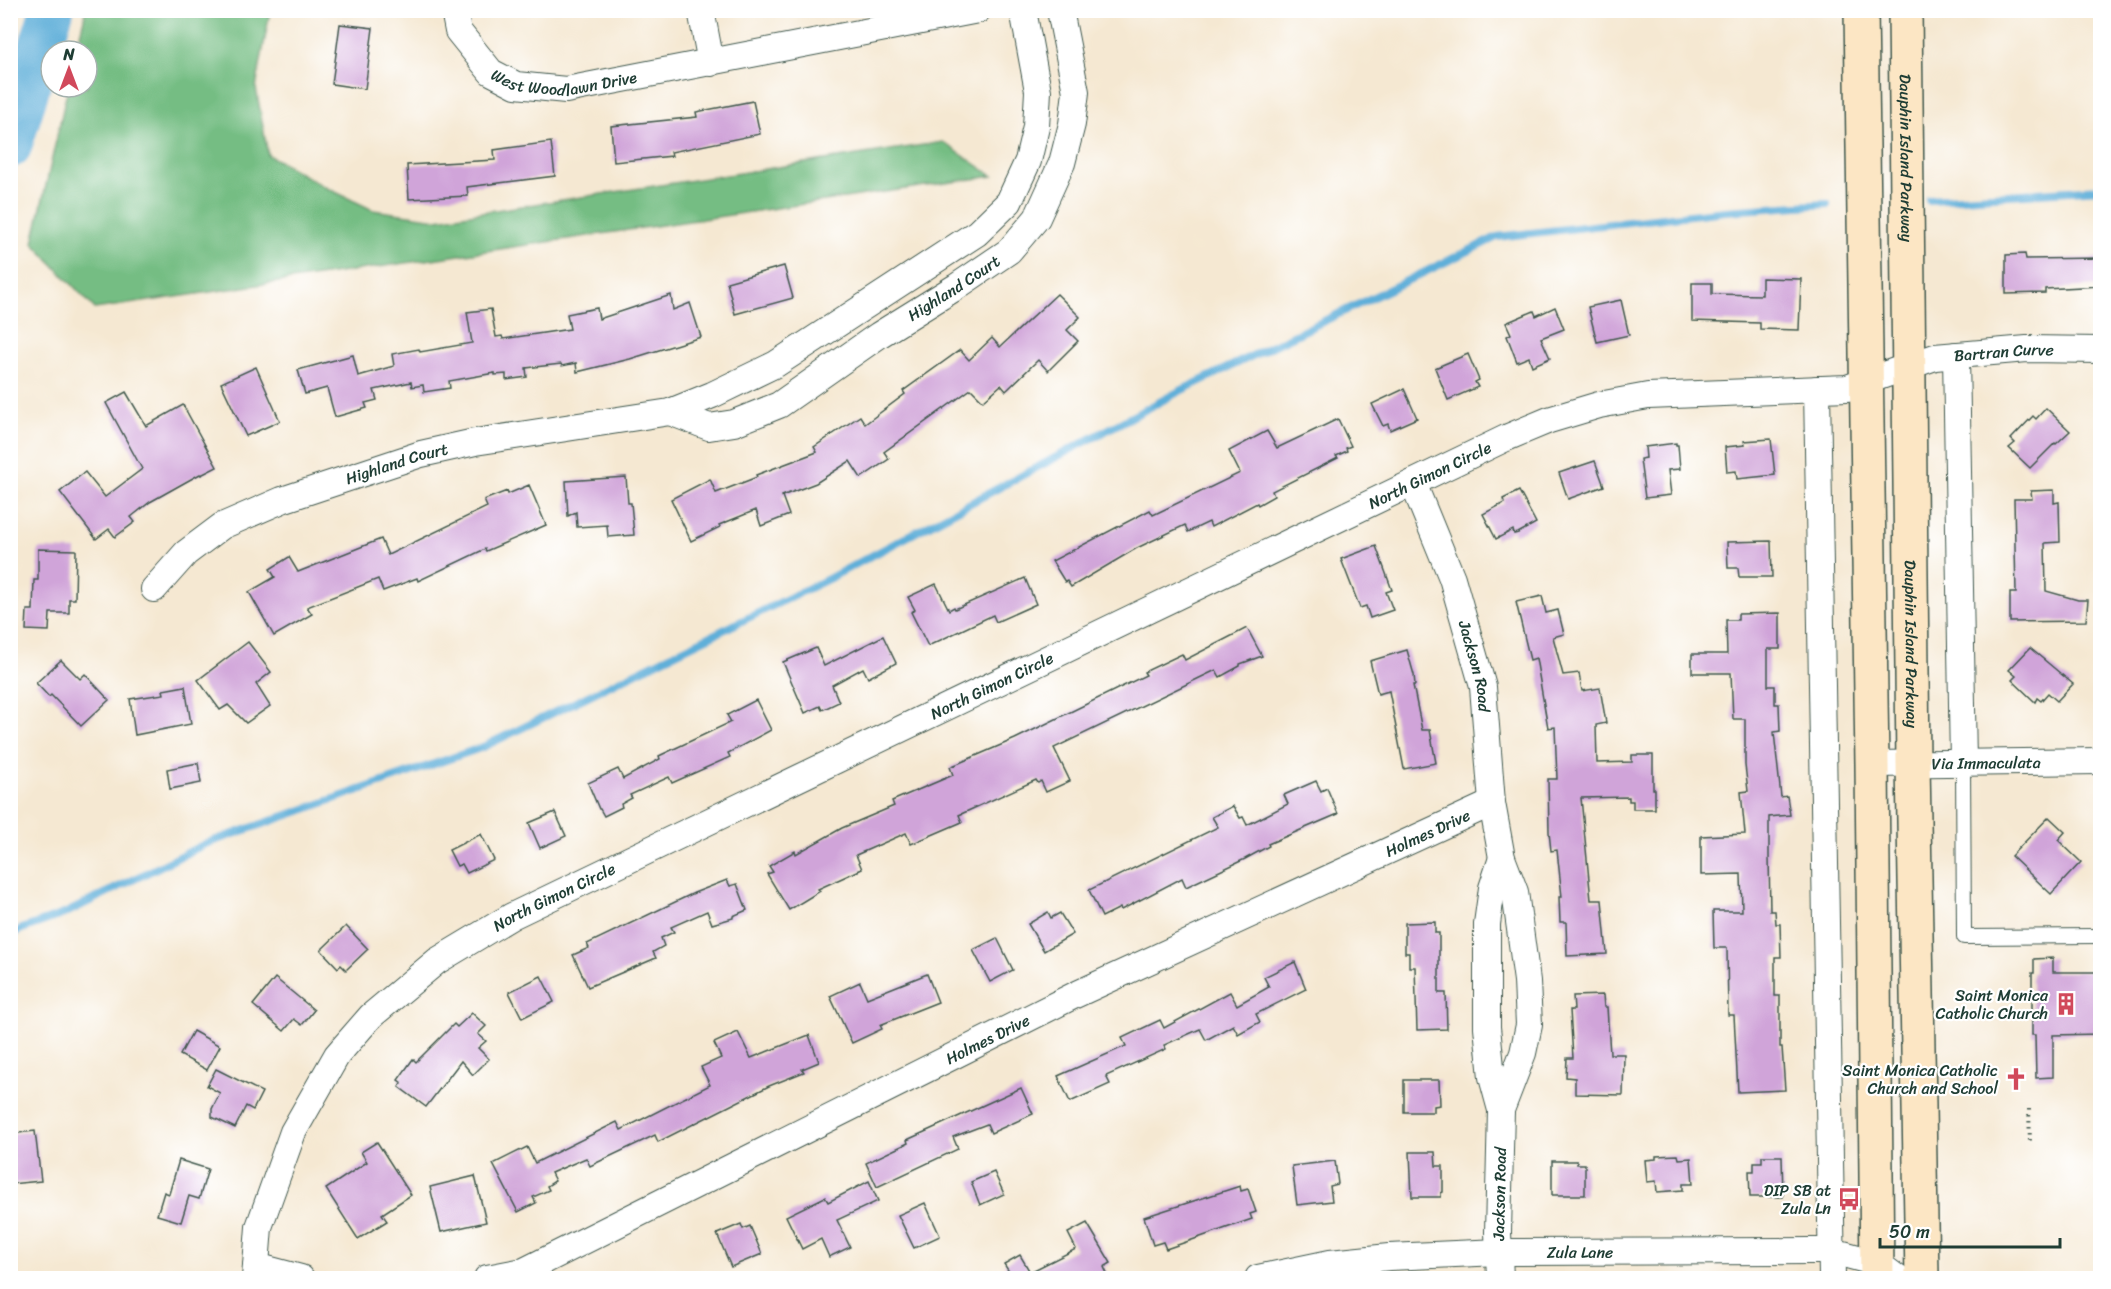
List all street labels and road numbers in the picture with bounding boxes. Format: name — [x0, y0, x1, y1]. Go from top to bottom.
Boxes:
street label: West Woodlawn Drive — [486, 60, 640, 105]
street label: Dauphin Island Parkway — [1891, 74, 1921, 243]
street label: Highland Court — [902, 247, 1006, 329]
street label: Bartran Curve — [1953, 335, 2054, 370]
street label: North Gimon Circle — [1363, 433, 1496, 517]
street label: Highland Court — [342, 434, 451, 493]
street label: Dauphin Island Parkway — [1896, 560, 1927, 729]
street label: Jackson Road — [1449, 616, 1499, 714]
street label: North Gimon Circle — [925, 644, 1059, 728]
street label: Via Immaculata — [1931, 748, 2041, 778]
street label: Holmes Drive — [1380, 801, 1475, 865]
street label: North Gimon Circle — [487, 854, 621, 940]
street label: Holmes Drive — [940, 1006, 1035, 1073]
street label: Jackson Road — [1484, 1145, 1515, 1242]
street label: Zula Lane — [1547, 1238, 1613, 1267]

